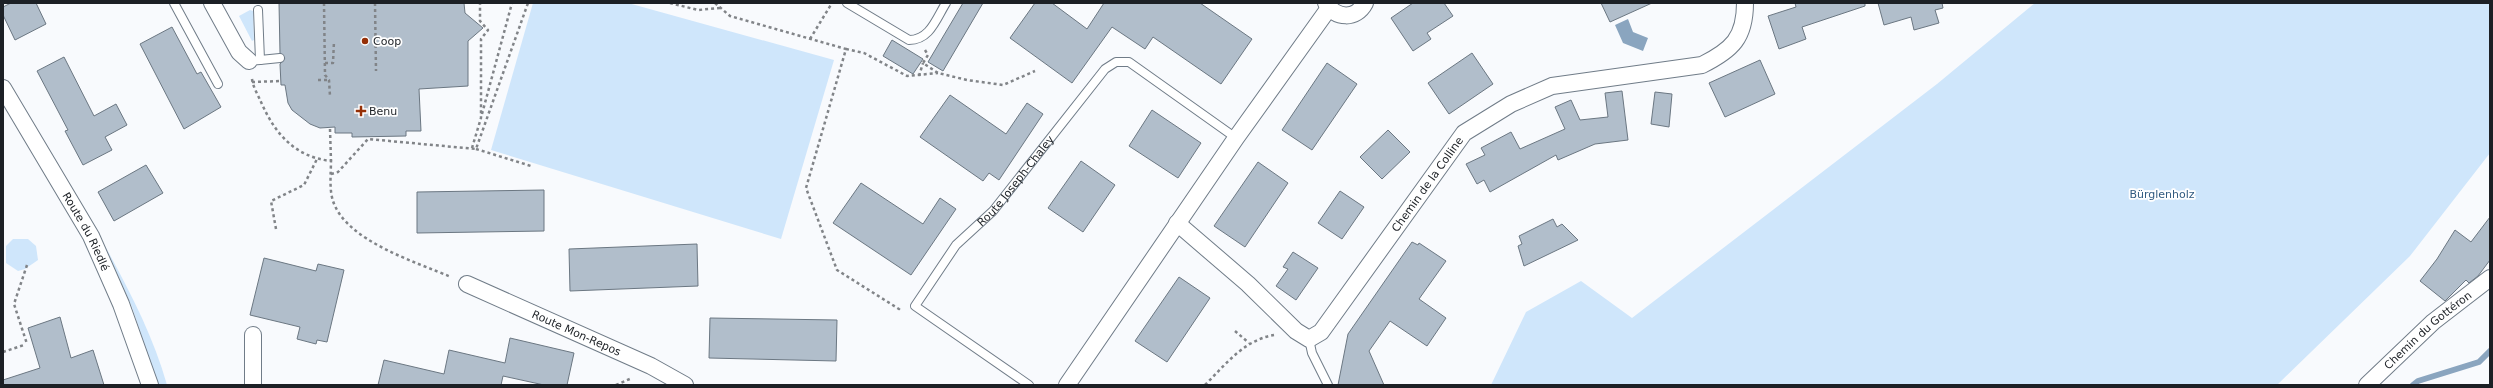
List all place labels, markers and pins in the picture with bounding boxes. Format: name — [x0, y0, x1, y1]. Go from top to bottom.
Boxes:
place label: Coop — [373, 35, 401, 48]
marker: Coop — [360, 36, 370, 46]
place label: Benu — [369, 105, 397, 118]
marker: Benu — [356, 106, 366, 116]

